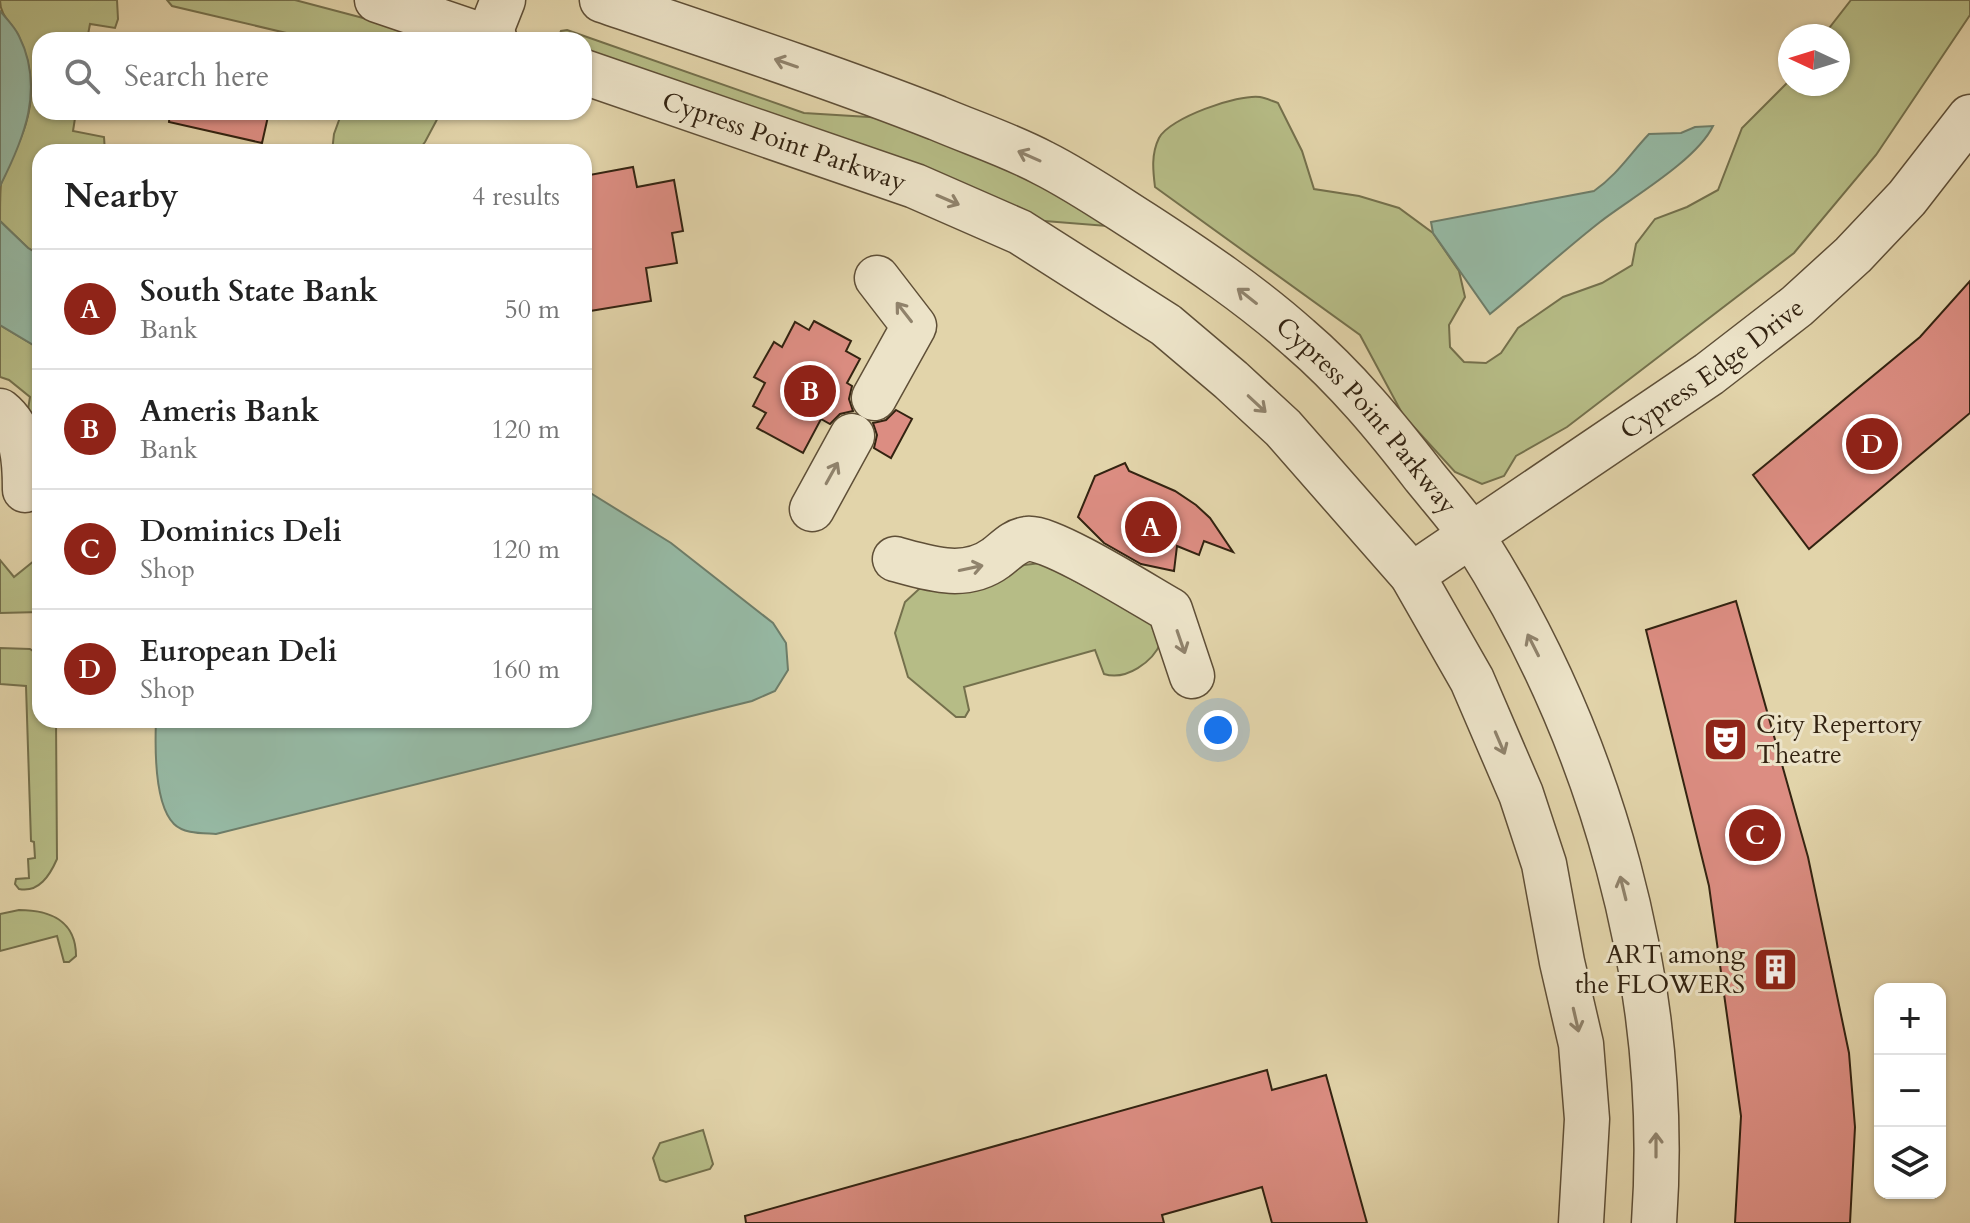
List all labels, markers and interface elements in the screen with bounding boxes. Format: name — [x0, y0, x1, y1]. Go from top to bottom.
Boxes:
north arrow — [1778, 24, 1850, 96]
search box — [32, 32, 592, 120]
icon: search — [60, 54, 104, 98]
one-way arrow — [774, 55, 799, 70]
text: Search here — [124, 56, 269, 97]
street label: Cypress Point Parkway — [658, 83, 911, 200]
one-way arrow — [1017, 148, 1041, 163]
text: Nearby — [64, 173, 179, 219]
text: 4 results — [472, 179, 560, 214]
one-way arrow — [935, 194, 960, 209]
text: South State Bank — [140, 271, 378, 312]
one-way arrow — [1237, 288, 1258, 305]
street label: Cypress Edge Drive — [1613, 290, 1811, 447]
text: A — [80, 292, 100, 327]
text: 50 m — [504, 292, 560, 327]
one-way arrow — [896, 302, 913, 324]
street label: Cypress Point Parkway — [1268, 309, 1466, 522]
text: Bank — [140, 312, 198, 347]
pin: B — [784, 361, 836, 421]
text: Ameris Bank — [140, 391, 319, 432]
one-way arrow — [1246, 394, 1266, 412]
text: B — [81, 412, 99, 447]
text: 120 m — [491, 412, 560, 447]
pin: D — [1846, 414, 1898, 474]
text: Bank — [140, 432, 198, 467]
one-way arrow — [825, 461, 840, 485]
pin: A — [1125, 497, 1177, 557]
text: Dominics Deli — [140, 511, 342, 552]
text: C — [80, 532, 100, 567]
text: 120 m — [491, 532, 560, 567]
text: Shop — [140, 552, 195, 587]
one-way arrow — [957, 560, 983, 575]
one-way arrow — [1174, 630, 1189, 655]
text: European Deli — [140, 631, 337, 672]
one-way arrow — [1524, 633, 1540, 657]
text: D — [79, 652, 101, 687]
text: 160 m — [491, 652, 560, 687]
text: Shop — [140, 672, 195, 707]
place label: City Repertory Theatre — [1756, 707, 1923, 772]
your location — [1198, 710, 1238, 750]
theatre icon: City Repertory Theatre — [1701, 715, 1749, 763]
one-way arrow — [1493, 730, 1508, 755]
pin: C — [1729, 805, 1781, 865]
one-way arrow — [1615, 876, 1630, 901]
place label: ART among the FLOWERS — [1575, 937, 1745, 1002]
building icon: ART among the FLOWERS — [1752, 945, 1800, 993]
map controls — [1874, 983, 1946, 1199]
button: + — [1874, 983, 1946, 1055]
one-way arrow — [1569, 1007, 1584, 1032]
button: − — [1874, 1055, 1946, 1127]
button: layers — [1874, 1127, 1946, 1199]
one-way arrow — [1648, 1132, 1664, 1159]

